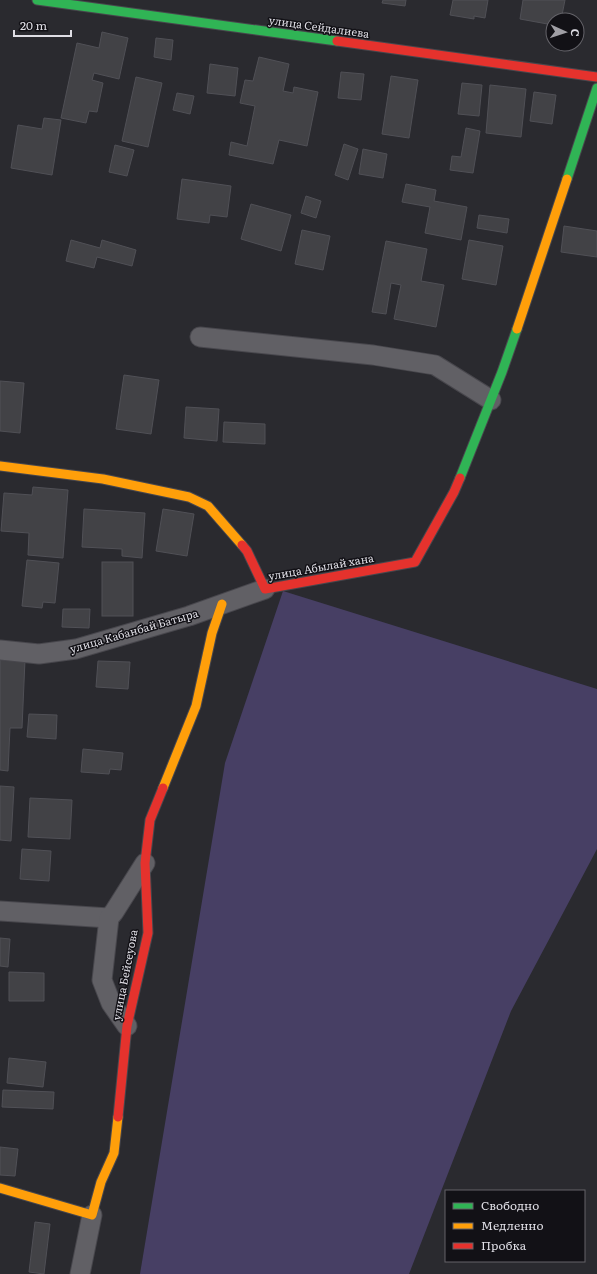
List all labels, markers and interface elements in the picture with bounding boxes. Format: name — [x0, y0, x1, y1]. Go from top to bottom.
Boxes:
street label: улица Сейдалиева — [268, 11, 371, 41]
scale bar — [14, 12, 71, 38]
north arrow — [545, 12, 585, 52]
text: 20 m — [20, 16, 47, 34]
text: С — [568, 28, 584, 37]
street label: улица Абылай хана — [267, 549, 375, 583]
street label: улица Кабанбай Батыра — [68, 604, 200, 656]
street label: улица Бейсеуова — [107, 928, 141, 1022]
legend — [445, 1190, 585, 1262]
text: Свободно — [481, 1196, 539, 1214]
text: Медленно — [481, 1216, 544, 1234]
text: Пробка — [481, 1236, 527, 1254]

